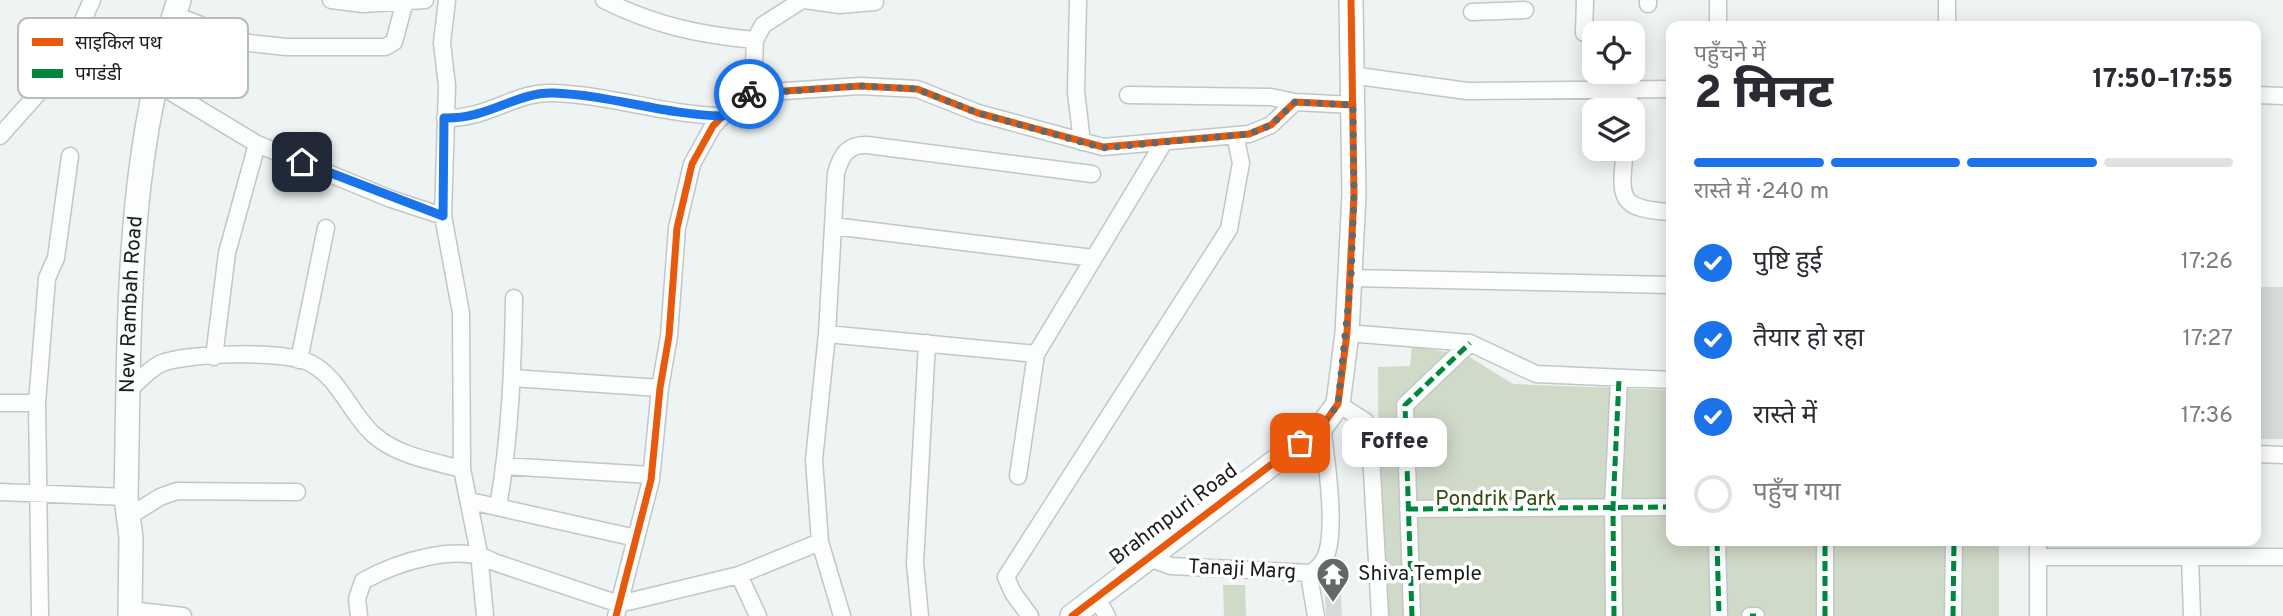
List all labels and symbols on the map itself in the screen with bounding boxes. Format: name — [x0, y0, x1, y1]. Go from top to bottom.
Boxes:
legend — [18, 18, 248, 98]
text: साइकिल पथ — [75, 32, 163, 56]
courier — [714, 59, 784, 129]
text: पगडंडी — [75, 63, 123, 87]
pin — [272, 132, 332, 192]
street label: New Rambah Road — [114, 215, 149, 393]
pin — [1270, 413, 1330, 473]
callout: Foffee — [1342, 418, 1447, 467]
street label: Brahmpuri Road — [1105, 458, 1243, 572]
park label: Pondrik Park — [1435, 486, 1557, 513]
street label: Tanaji Marg — [1187, 554, 1297, 586]
temple icon: Shiva Temple — [1314, 555, 1352, 604]
place label: Shiva Temple — [1358, 561, 1482, 588]

